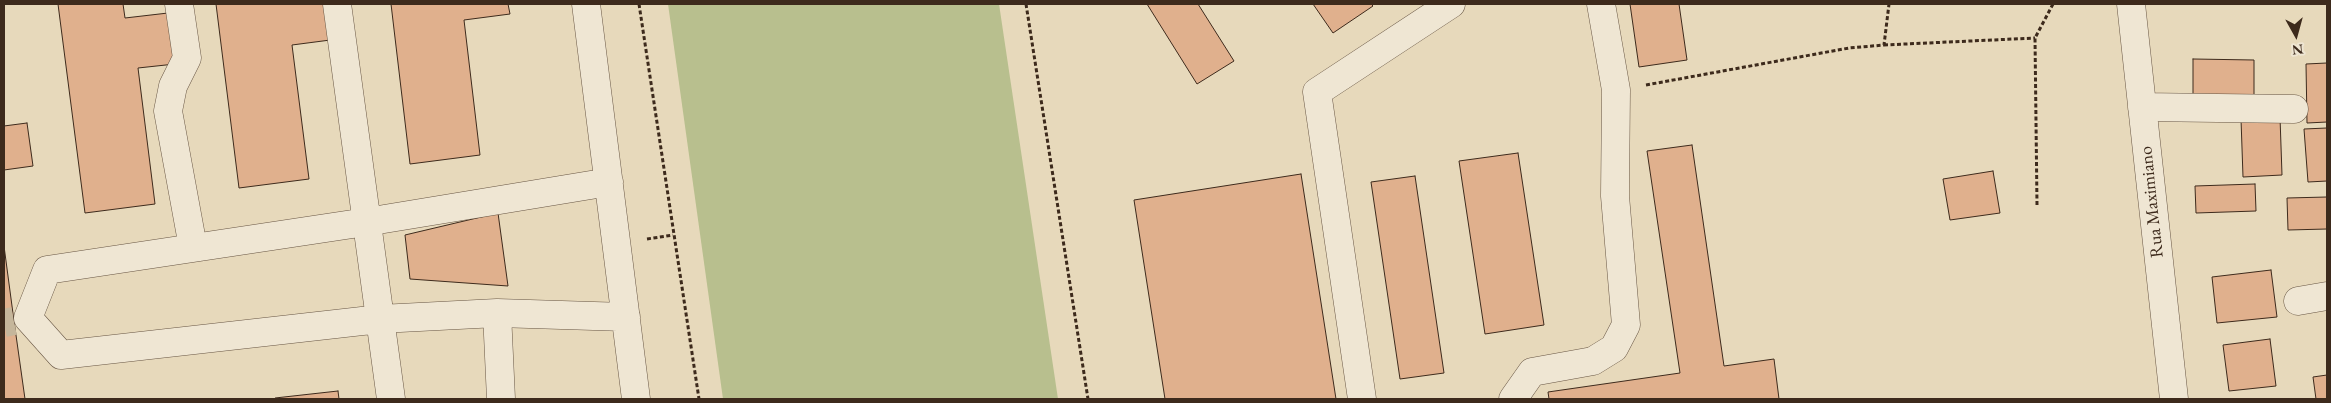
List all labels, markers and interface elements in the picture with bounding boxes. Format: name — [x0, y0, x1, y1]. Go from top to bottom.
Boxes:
north arrow — [2271, 10, 2321, 60]
text: N — [2291, 40, 2305, 60]
street label: Rua Maximiano — [2135, 145, 2169, 259]

